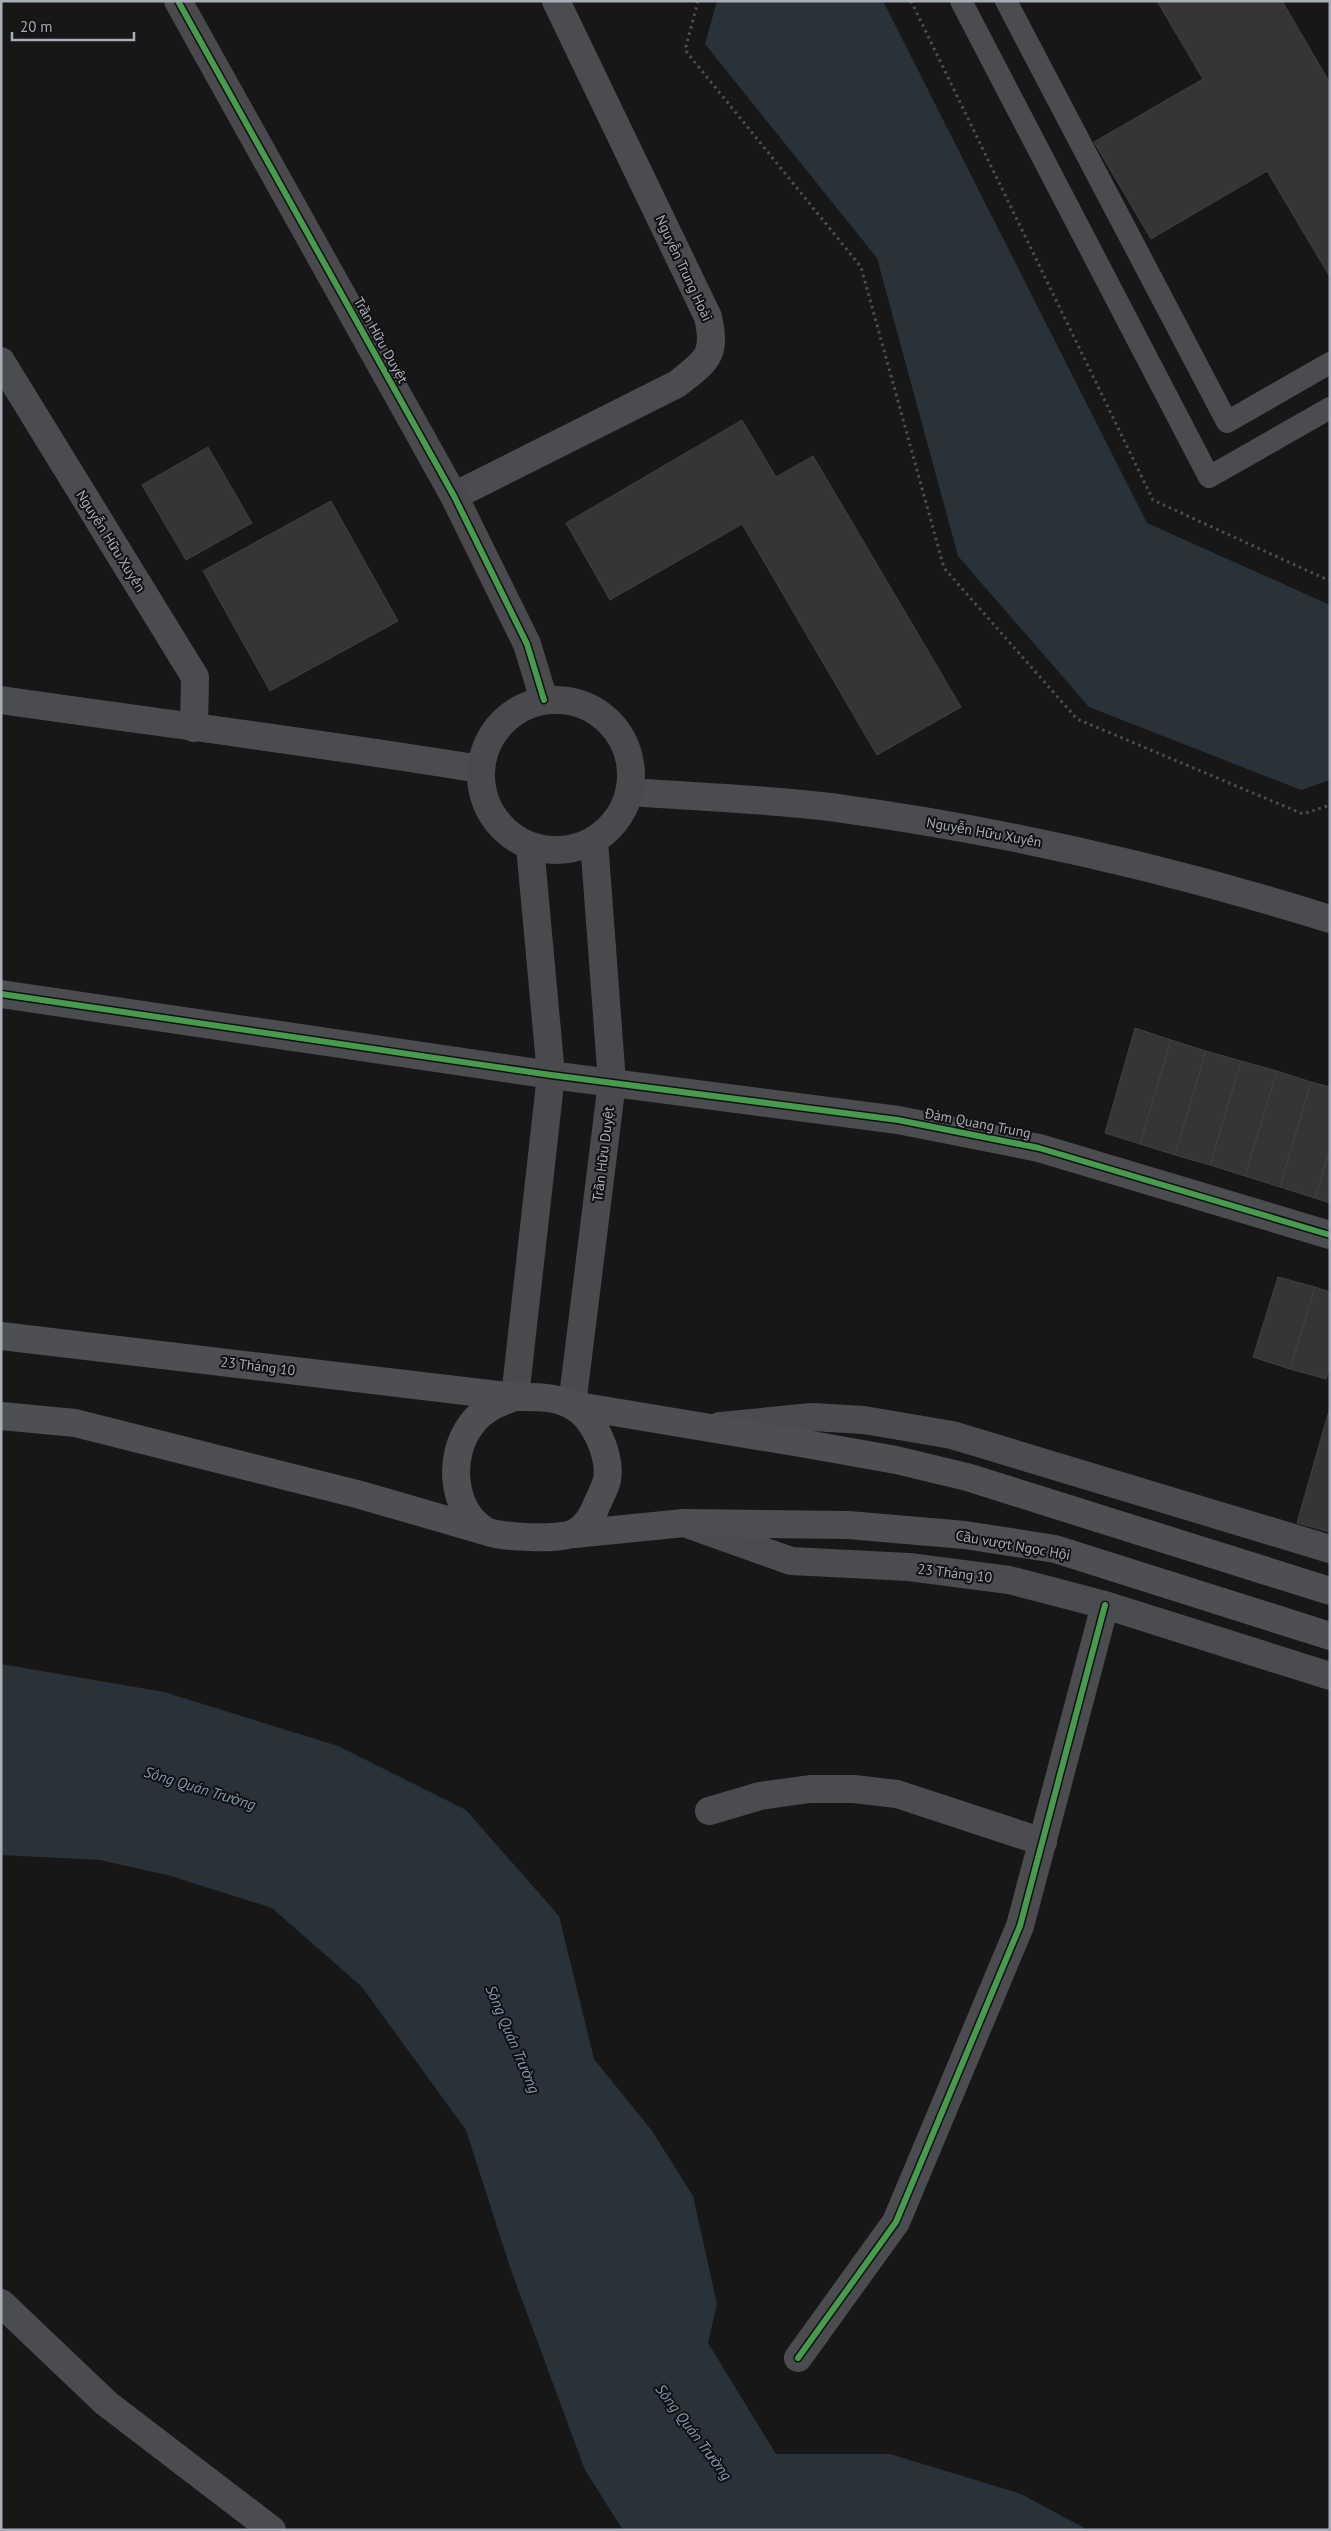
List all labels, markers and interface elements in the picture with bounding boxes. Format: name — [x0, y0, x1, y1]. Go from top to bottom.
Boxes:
scale bar — [12, 10, 135, 42]
text: 20 m — [20, 17, 53, 36]
street label: Nguyễn Trung Hoài — [652, 212, 716, 324]
street label: Trần Hữu Duyệt — [350, 294, 412, 387]
street label: Nguyễn Hữu Xuyến — [72, 487, 150, 595]
street label: Nguyễn Hữu Xuyến — [925, 813, 1043, 851]
street label: Đàm Quang Trung — [922, 1104, 1033, 1142]
street label: Trần Hữu Duyệt — [588, 1105, 618, 1203]
street label: 23 Tháng 10 — [220, 1352, 297, 1380]
street label: Cầu vượt Ngọc Hội — [954, 1526, 1072, 1564]
street label: 23 Tháng 10 — [917, 1559, 994, 1587]
water label: Sông Quán Trường — [142, 1762, 259, 1814]
water label: Sông Quán Trường — [482, 1982, 545, 2096]
water label: Sông Quán Trường — [652, 2380, 737, 2484]

